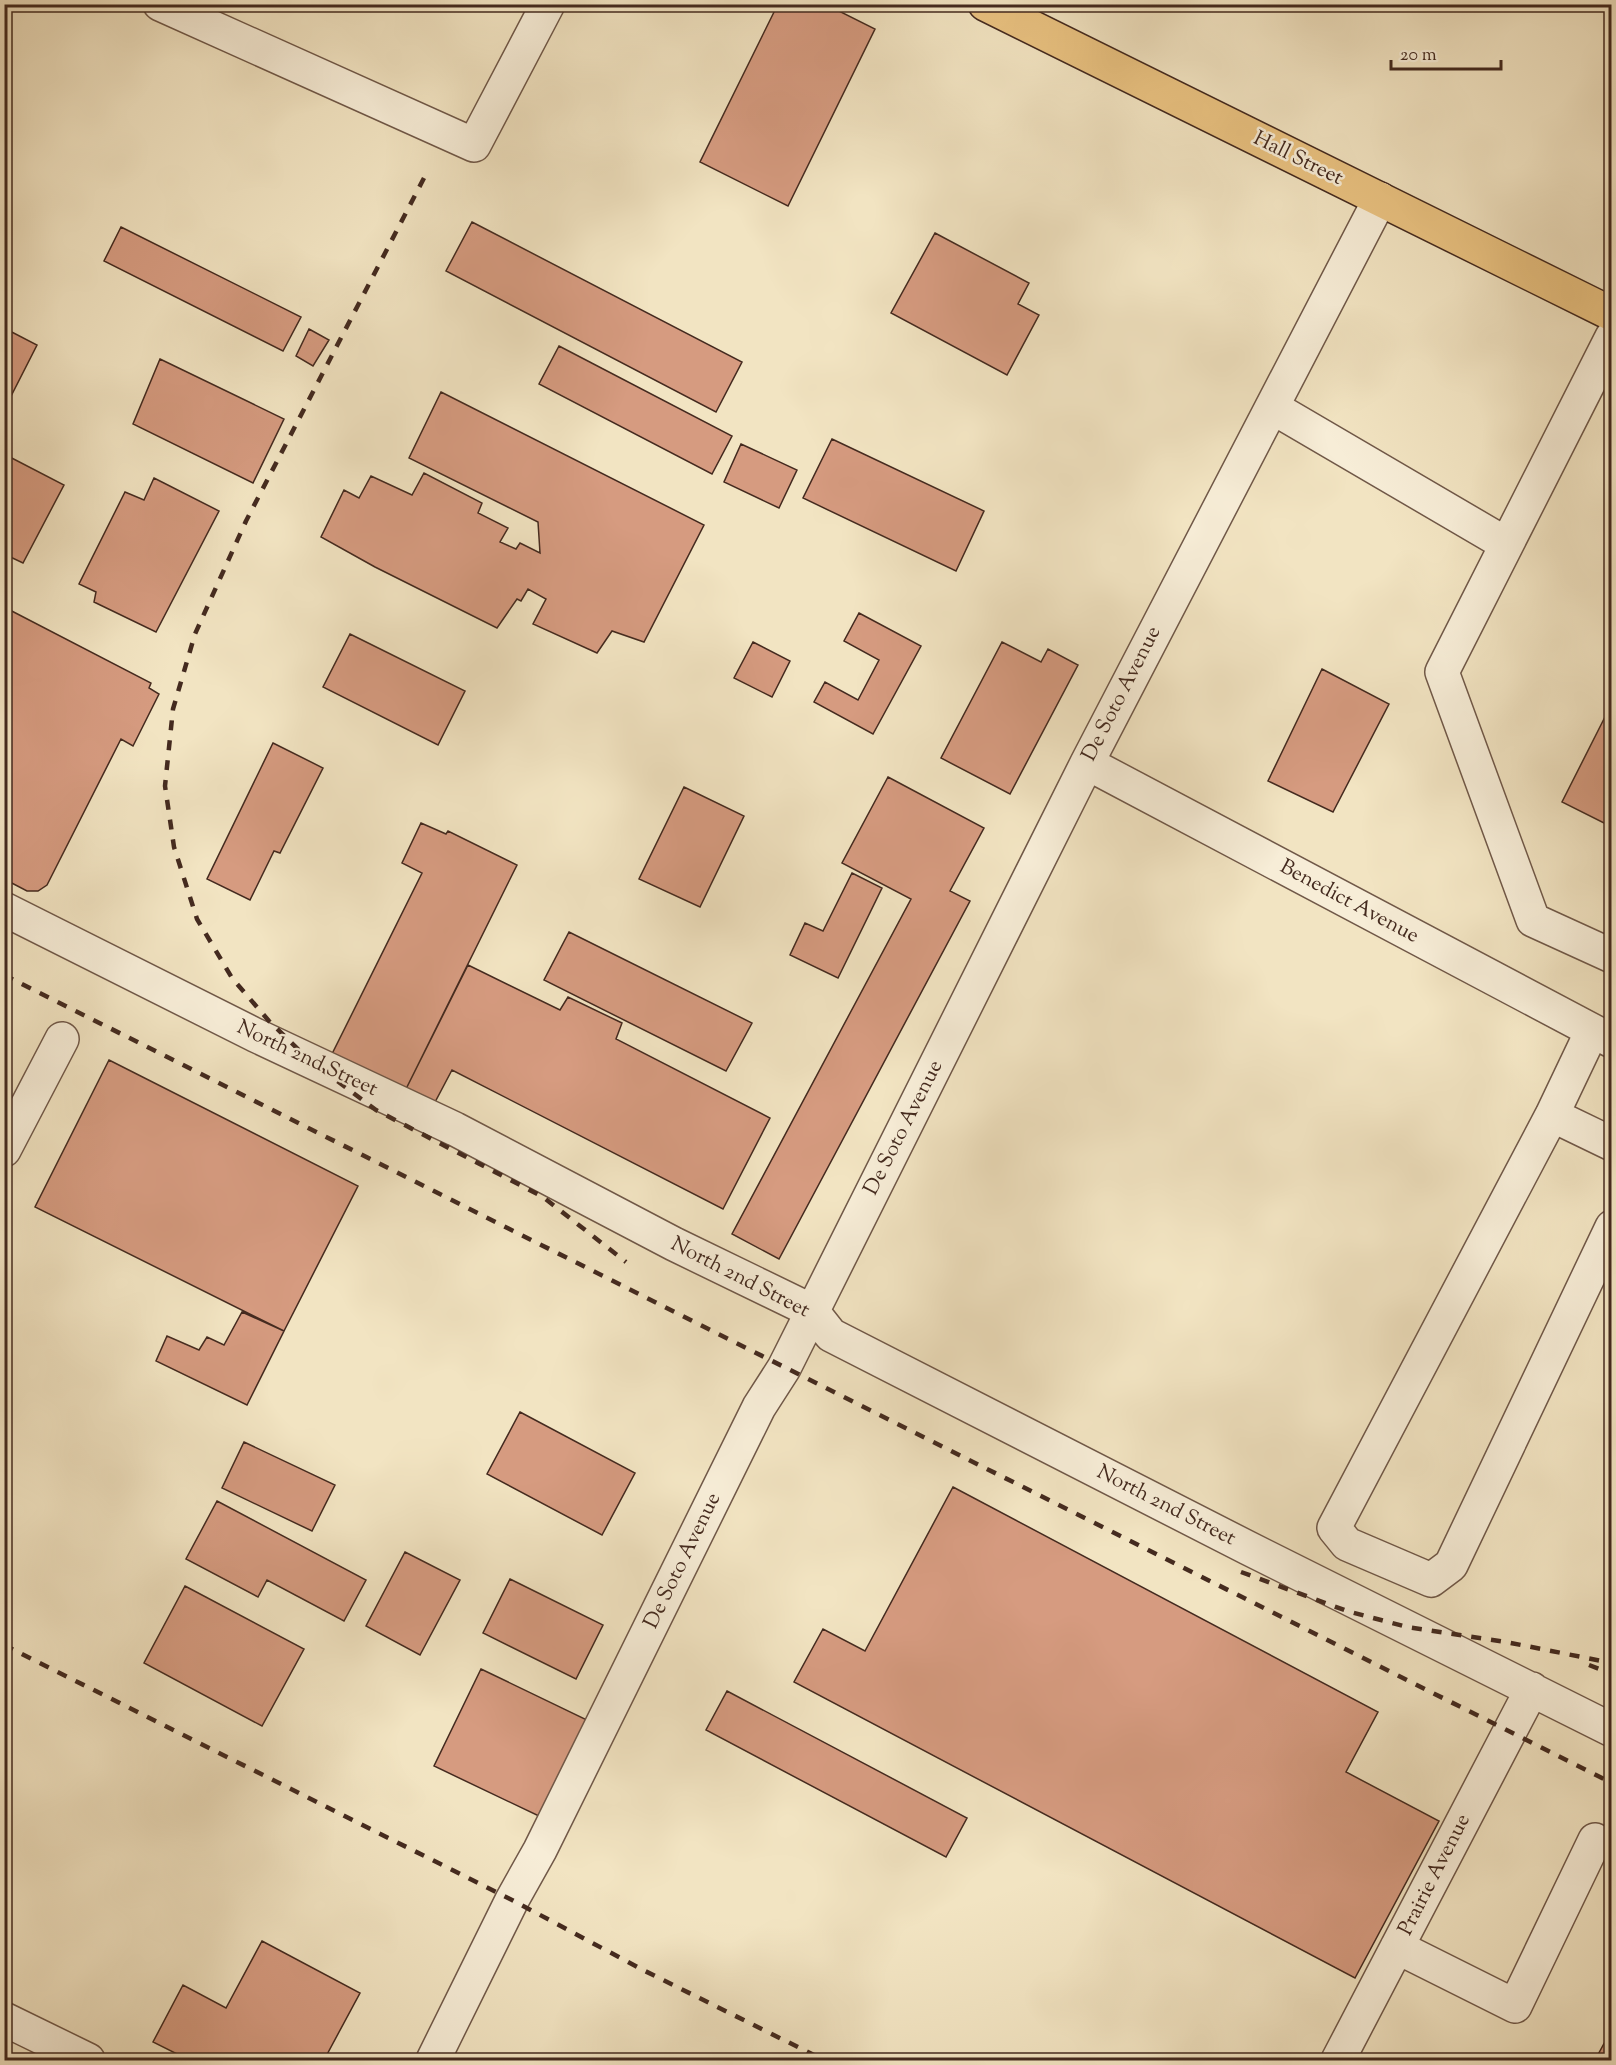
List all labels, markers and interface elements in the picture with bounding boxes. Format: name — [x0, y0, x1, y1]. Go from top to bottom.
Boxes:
scale bar — [1391, 33, 1500, 71]
text: 20 m — [1400, 43, 1437, 69]
street label: Hall Street — [1248, 124, 1348, 194]
street label: De Soto Avenue — [1075, 621, 1169, 767]
street label: Benedict Avenue — [1274, 853, 1424, 951]
street label: North 2nd Street — [232, 1013, 382, 1105]
street label: De Soto Avenue — [857, 1055, 951, 1201]
street label: North 2nd Street — [665, 1230, 815, 1326]
street label: North 2nd Street — [1091, 1458, 1241, 1554]
street label: De Soto Avenue — [637, 1488, 729, 1634]
street label: Prairie Avenue — [1391, 1809, 1479, 1941]

